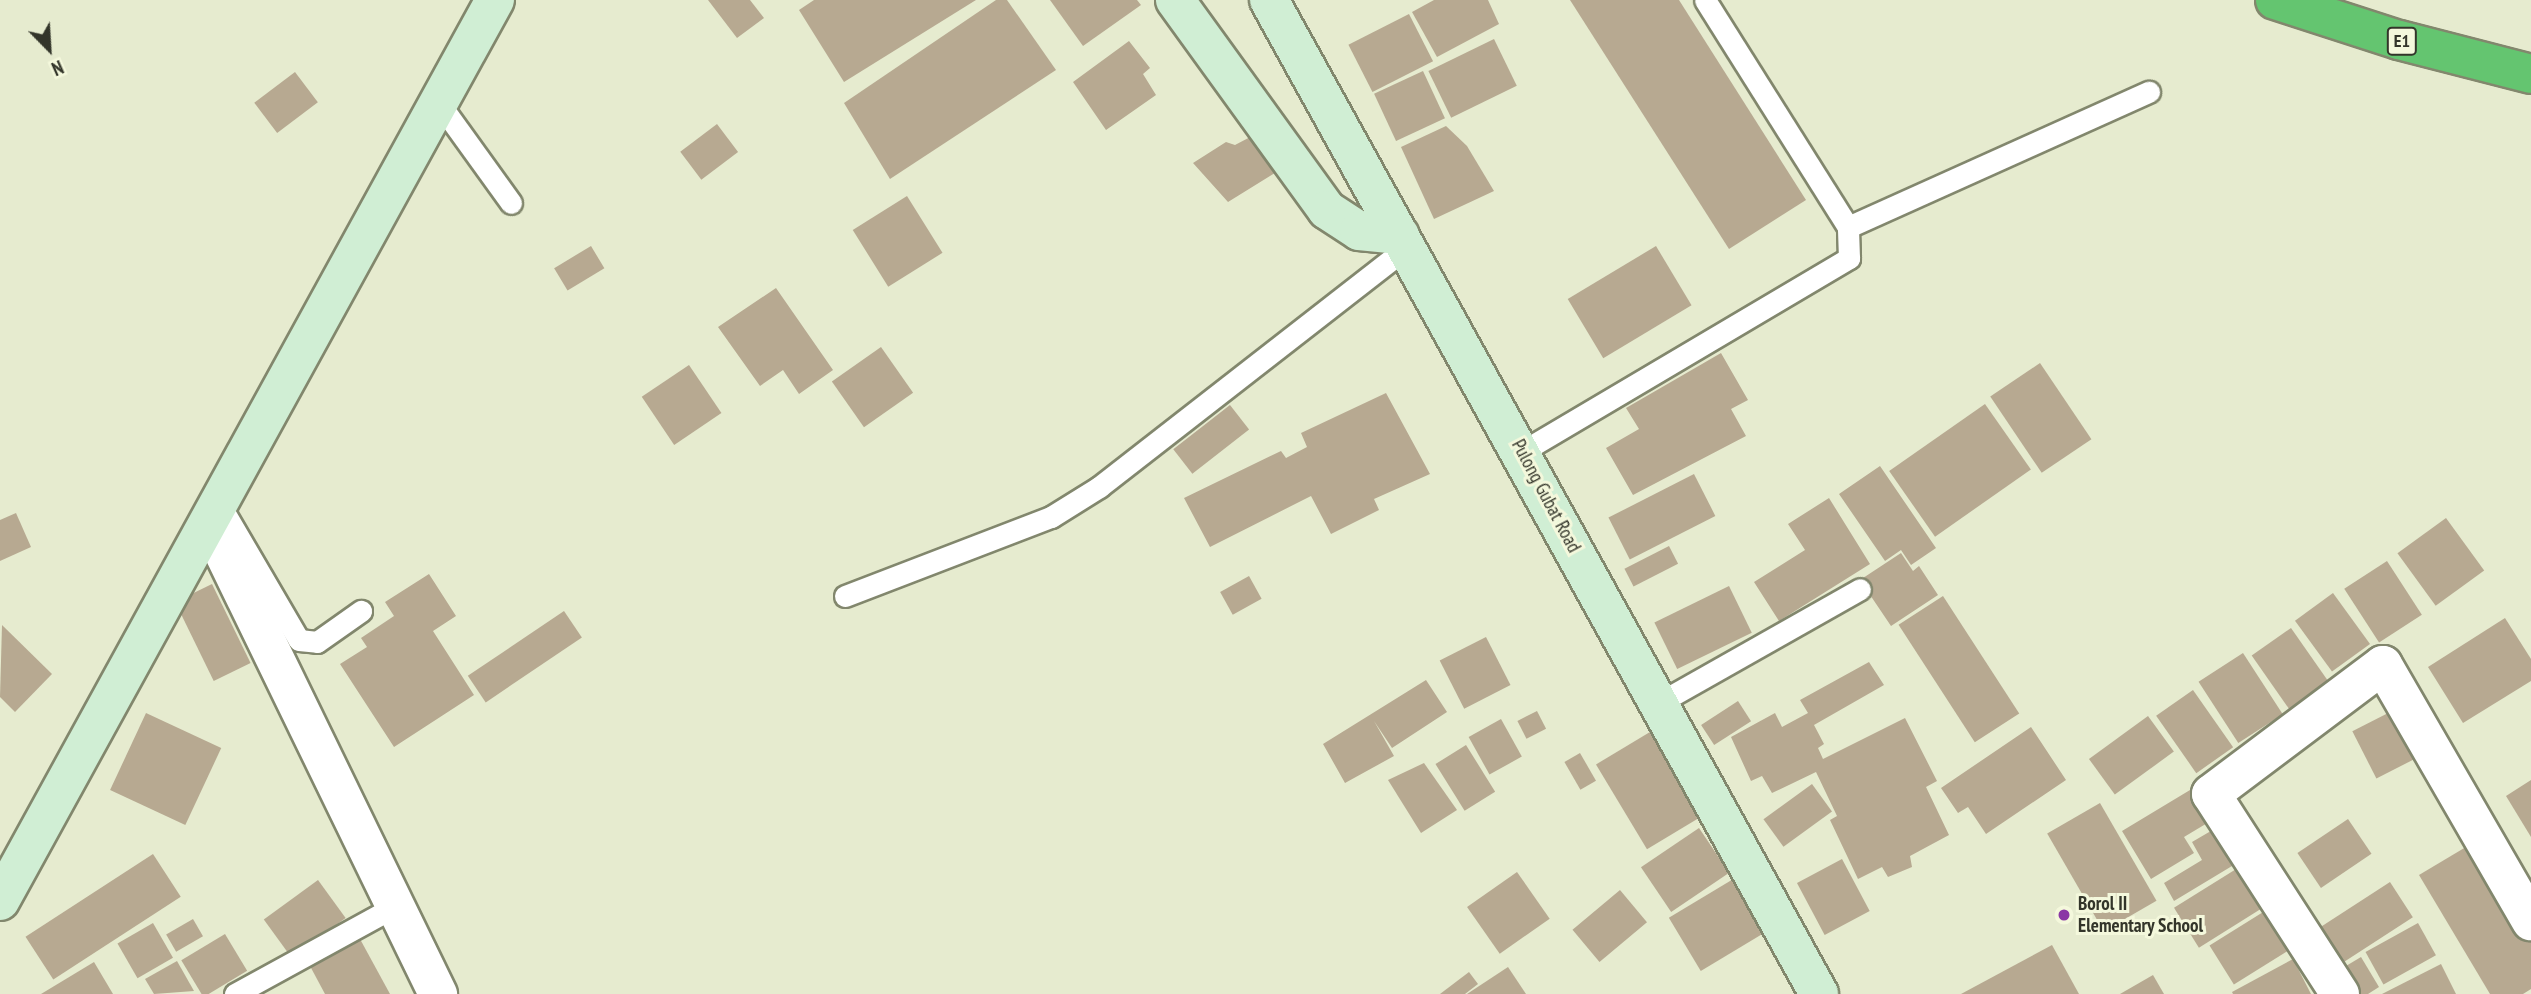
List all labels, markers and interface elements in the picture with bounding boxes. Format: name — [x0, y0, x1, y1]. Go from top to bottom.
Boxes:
north arrow — [14, 14, 84, 84]
road number: E1 — [2386, 26, 2418, 56]
text: N — [48, 55, 67, 81]
street label: Pulong Gubat Road — [1507, 436, 1585, 556]
place label: Borol II Elementary School — [2078, 893, 2204, 937]
marker: Borol II Elementary School — [2056, 907, 2072, 923]

